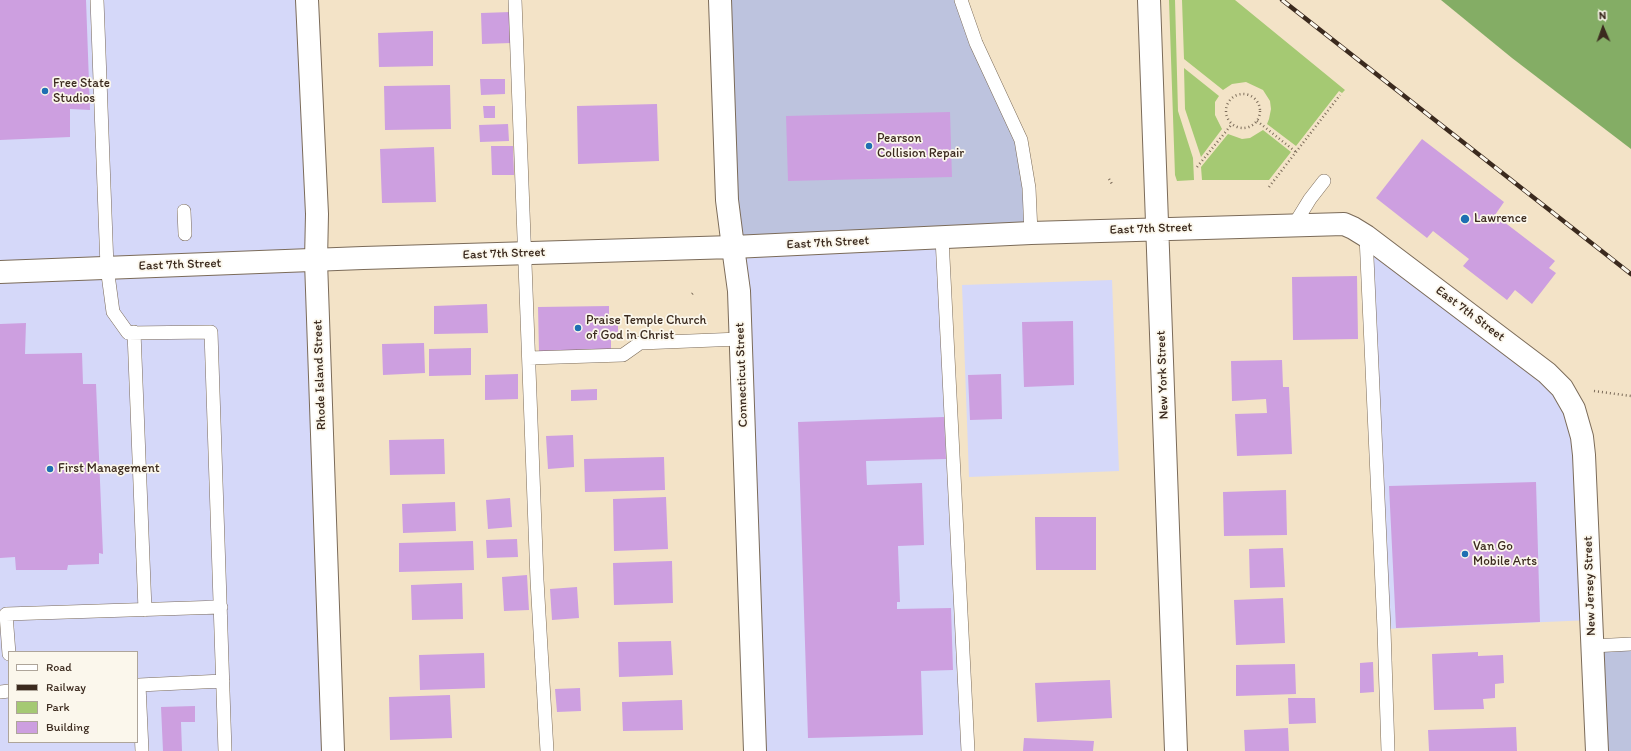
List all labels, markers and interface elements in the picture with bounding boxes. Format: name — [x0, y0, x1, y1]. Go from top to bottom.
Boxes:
north arrow — [1583, 8, 1623, 48]
text: N — [1599, 9, 1607, 22]
place label: Free State Studios — [53, 76, 110, 107]
marker: Free State Studios — [40, 86, 50, 96]
place label: Pearson Collision Repair — [877, 131, 964, 162]
marker: Pearson Collision Repair — [864, 141, 874, 151]
place label: Lawrence — [1474, 211, 1527, 227]
marker: Lawrence — [1459, 213, 1471, 225]
street label: East 7th Street — [1109, 220, 1193, 238]
street label: East 7th Street — [786, 233, 870, 253]
street label: East 7th Street — [462, 245, 546, 263]
street label: East 7th Street — [138, 256, 222, 274]
street label: East 7th Street — [1432, 283, 1508, 345]
place label: Praise Temple Church of God in Christ — [586, 313, 707, 344]
street label: Rhode Island Street — [310, 320, 330, 430]
street label: Connecticut Street — [732, 322, 752, 428]
marker: Praise Temple Church of God in Christ — [573, 323, 583, 333]
street label: New York Street — [1154, 330, 1172, 420]
place label: First Management — [58, 461, 160, 477]
marker: First Management — [45, 464, 55, 474]
street label: New Jersey Street — [1580, 536, 1600, 636]
place label: Van Go Mobile Arts — [1473, 539, 1537, 570]
marker: Van Go Mobile Arts — [1460, 549, 1470, 559]
legend — [8, 651, 138, 743]
text: Road — [46, 660, 72, 674]
text: Railway — [46, 680, 86, 694]
text: Park — [46, 700, 70, 714]
text: Building — [46, 720, 89, 734]

